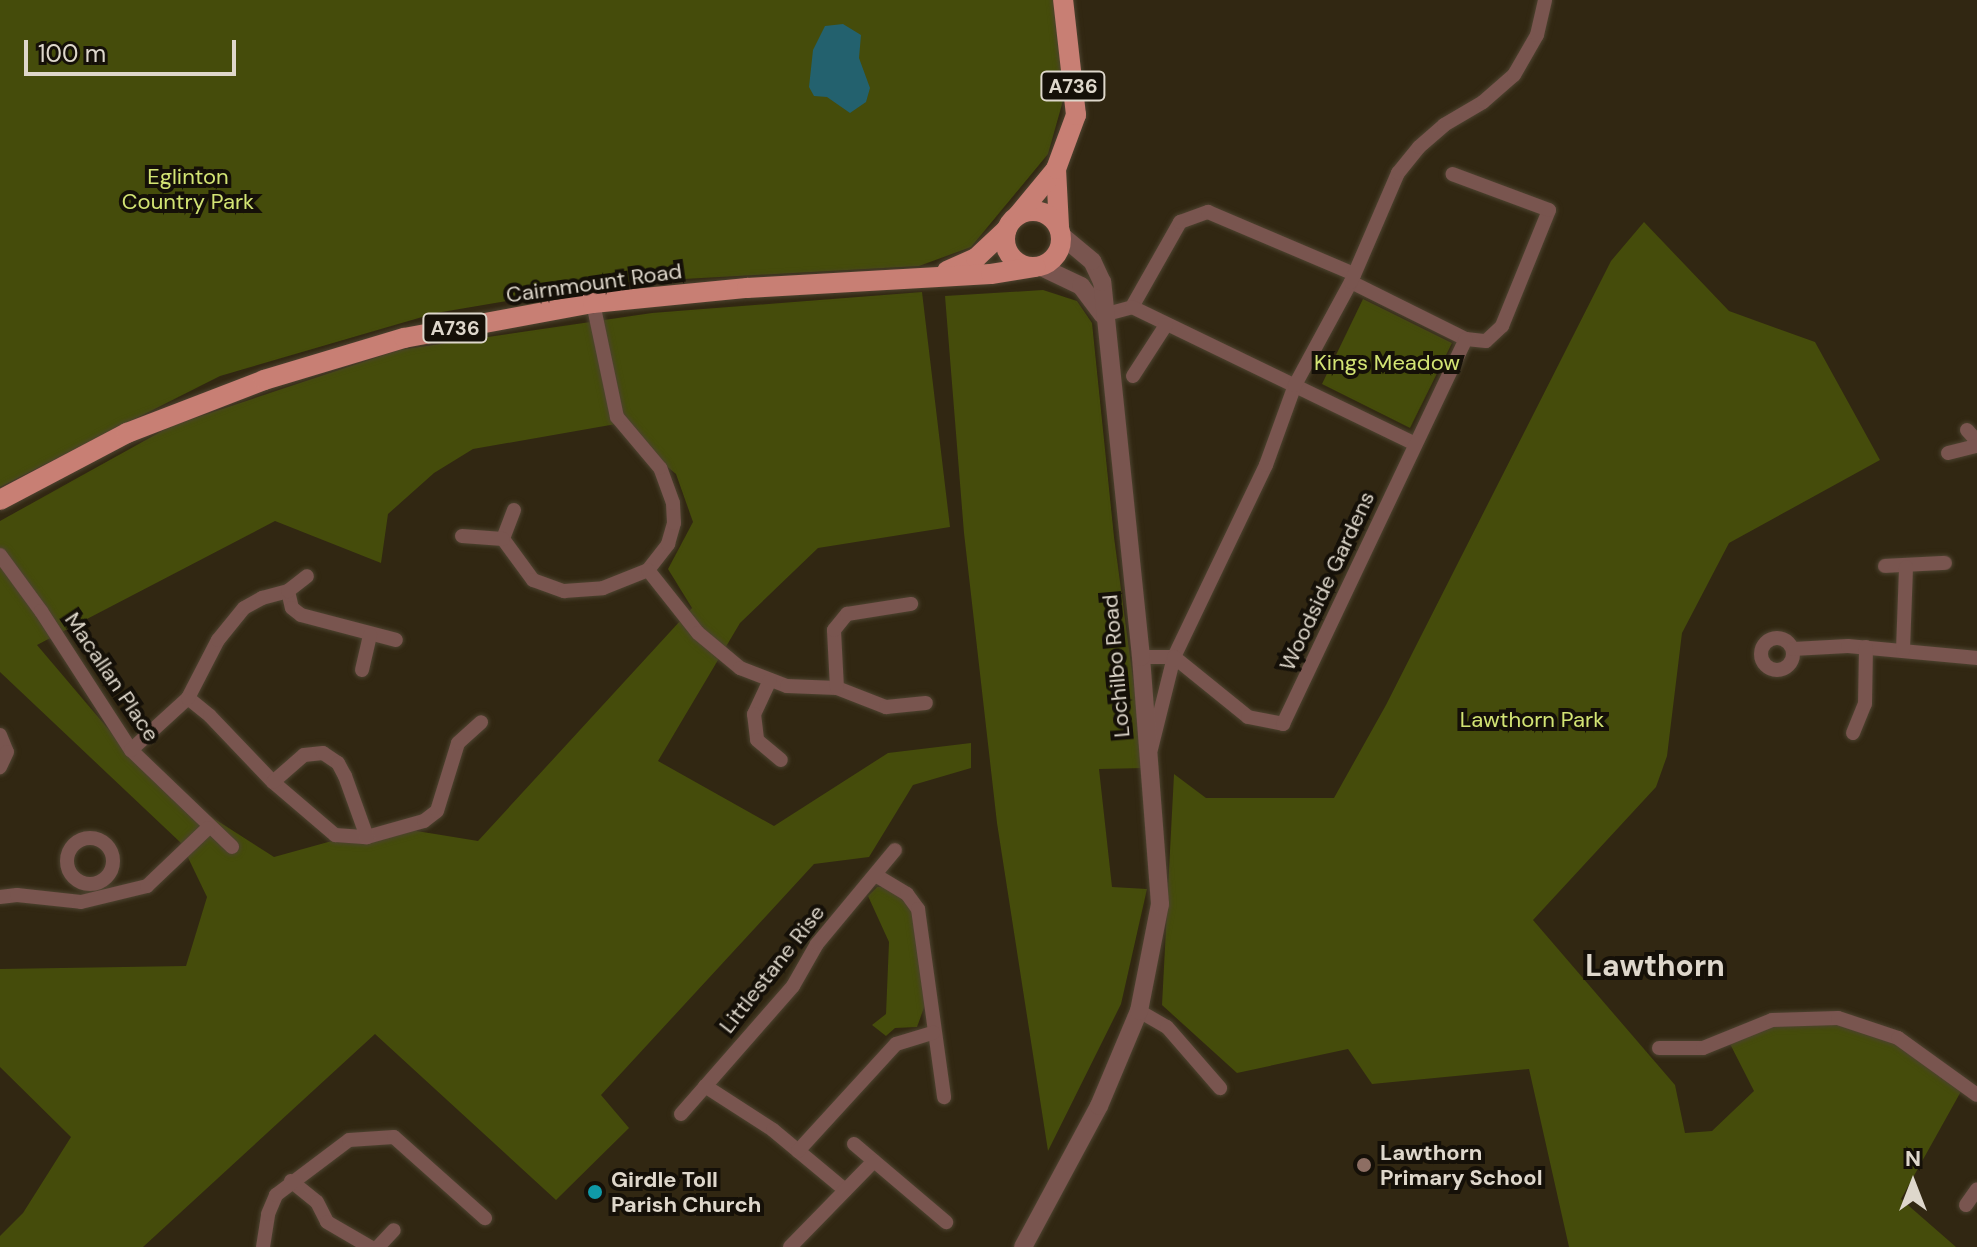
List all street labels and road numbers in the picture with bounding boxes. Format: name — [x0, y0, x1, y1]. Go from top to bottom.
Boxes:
road number: A736 — [1039, 70, 1107, 102]
street label: Cairnmount Road — [504, 258, 684, 308]
road number: A736 — [421, 312, 489, 344]
street label: Woodside Gardens — [1274, 487, 1380, 675]
street label: Lochilbo Road — [1097, 593, 1135, 739]
street label: Macallan Place — [59, 607, 165, 747]
street label: Littlestane Rise — [714, 900, 830, 1038]

